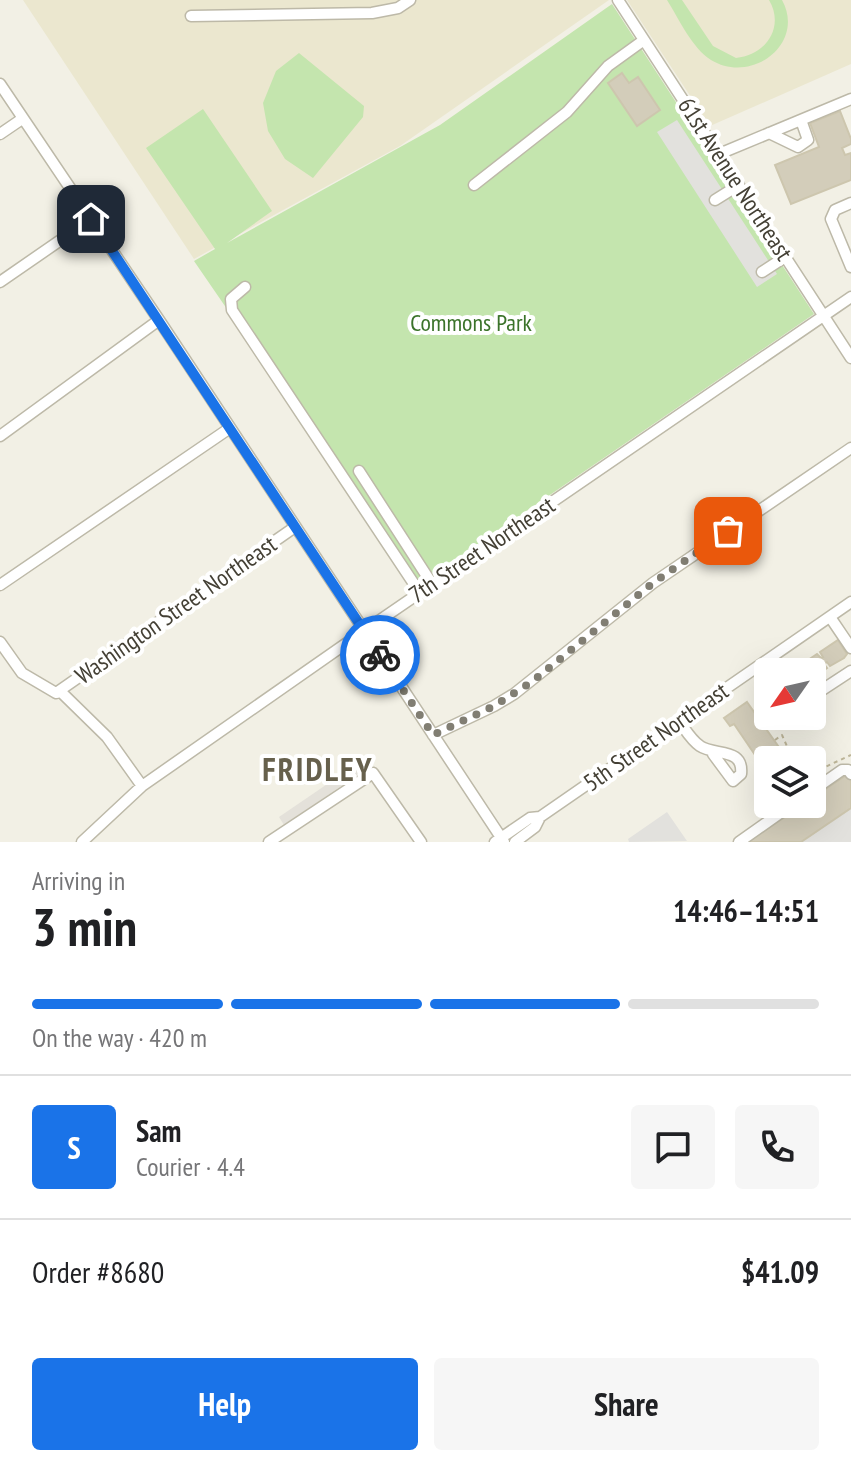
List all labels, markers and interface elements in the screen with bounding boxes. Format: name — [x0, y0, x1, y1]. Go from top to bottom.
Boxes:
street label: 61st Avenue Northeast — [671, 91, 800, 266]
pin — [57, 185, 125, 253]
icon: home — [69, 197, 113, 241]
park label: Commons Park — [410, 307, 533, 338]
street label: 7th Street Northeast — [403, 489, 561, 610]
pin — [694, 497, 762, 565]
icon: bag — [706, 509, 750, 553]
street label: Washington Street Northeast — [69, 528, 283, 691]
courier — [340, 615, 420, 695]
icon: bike — [358, 633, 402, 677]
north arrow — [754, 658, 826, 730]
map controls — [754, 658, 826, 818]
street label: 5th Street Northeast — [577, 675, 734, 798]
button: layers — [754, 746, 826, 818]
district label: FRIDLEY — [262, 748, 374, 790]
text: Arriving in — [32, 864, 125, 897]
text: 14:46–14:51 — [673, 891, 819, 930]
text: 3 min — [32, 893, 137, 960]
text: On the way · 420 m — [32, 1021, 207, 1054]
button: chat — [631, 1105, 715, 1189]
button: phone — [735, 1105, 819, 1189]
text: Sam — [136, 1111, 181, 1150]
text: S — [67, 1128, 81, 1167]
text: Courier · 4.4 — [136, 1150, 245, 1183]
text: Order #8680 — [32, 1252, 164, 1291]
text: $41.09 — [741, 1252, 819, 1291]
button: Help — [32, 1358, 418, 1450]
button: Share — [434, 1358, 819, 1450]

